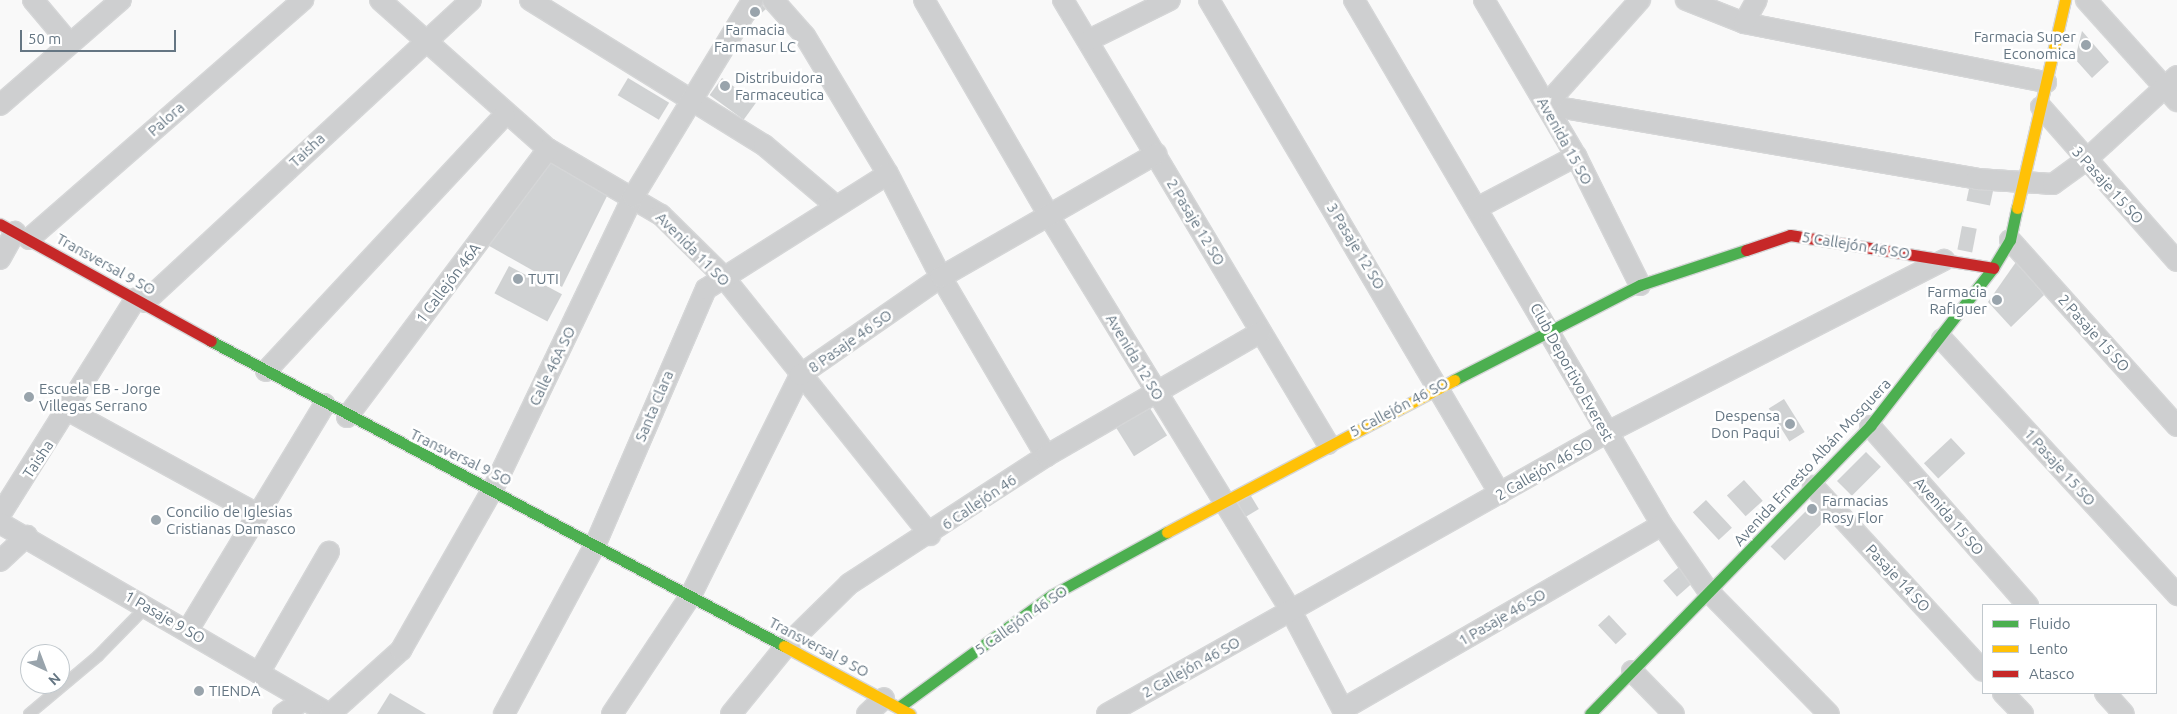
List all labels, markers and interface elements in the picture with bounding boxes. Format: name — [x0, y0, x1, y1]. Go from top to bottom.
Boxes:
marker: Farmacia Farmasur LC — [749, 6, 761, 18]
scale bar — [22, 20, 179, 52]
place label: Farmacia Farmasur LC — [714, 20, 796, 55]
place label: Farmacia Super Economica — [1974, 27, 2076, 62]
text: 50 m — [28, 30, 61, 47]
marker: Farmacia Super Economica — [2080, 39, 2092, 51]
place label: Distribuidora Farmaceutica — [735, 68, 824, 103]
marker: Distribuidora Farmaceutica — [719, 80, 731, 92]
street label: Avenida 15 SO — [1534, 94, 1596, 188]
street label: Palora — [144, 98, 188, 140]
street label: Taisha — [286, 129, 328, 171]
street label: 3 Pasaje 15 SO — [2069, 143, 2147, 227]
street label: 2 Pasaje 12 SO — [1163, 175, 1229, 269]
street label: 3 Pasaje 12 SO — [1323, 199, 1389, 293]
street label: Avenida 11 SO — [652, 208, 734, 290]
street label: 5 Callejón 46 SO — [1801, 228, 1911, 262]
street label: Transversal 9 SO — [53, 229, 159, 299]
street label: 1 Callejón 46A — [412, 239, 484, 327]
place label: TUTI — [528, 270, 559, 288]
marker: TUTI — [512, 273, 524, 285]
place label: Farmacia Rafiguer — [1927, 282, 1987, 317]
street label: 2 Pasaje 15 SO — [2055, 291, 2133, 375]
marker: Farmacia Rafiguer — [1991, 294, 2003, 306]
street label: Club Deportivo Everest — [1527, 300, 1617, 444]
street label: 8 Pasaje 46 SO — [805, 306, 895, 376]
street label: Avenida 12 SO — [1102, 311, 1168, 403]
street label: Calle 46A SO — [525, 323, 579, 409]
street label: Santa Clara — [631, 368, 677, 444]
street label: 5 Callejón 46 SO — [1347, 373, 1451, 441]
street label: Avenida Ernesto Albán Mosquera — [1730, 375, 1894, 549]
place label: Escuela EB - Jorge Villegas Serrano — [39, 379, 161, 414]
marker: Escuela EB - Jorge Villegas Serrano — [23, 391, 35, 403]
place label: Despensa Don Paqui — [1711, 406, 1780, 441]
marker: Despensa Don Paqui — [1784, 418, 1796, 430]
street label: Transversal 9 SO — [407, 425, 515, 489]
street label: 1 Pasaje 15 SO — [2021, 425, 2099, 509]
street label: 2 Callejón 46 SO — [1492, 434, 1596, 504]
street label: Taisha — [19, 437, 57, 481]
street label: 6 Callejón 46 — [938, 470, 1020, 534]
street label: Avenida 15 SO — [1910, 473, 1988, 559]
place label: Farmacias Rosy Flor — [1822, 491, 1888, 526]
place label: Concilio de Iglesias Cristianas Damasco — [166, 502, 296, 537]
marker: Farmacias Rosy Flor — [1806, 503, 1818, 515]
marker: Concilio de Iglesias Cristianas Damasco — [150, 514, 162, 526]
street label: Pasaje 14 SO — [1862, 540, 1934, 616]
street label: 5 Callejón 46 SO — [971, 581, 1071, 659]
street label: 1 Pasaje 46 SO — [1455, 585, 1549, 649]
street label: 1 Pasaje 9 SO — [122, 587, 208, 647]
legend — [1982, 604, 2157, 694]
street label: Transversal 9 SO — [766, 613, 872, 681]
text: Fluido — [2029, 615, 2071, 632]
street label: 2 Callejón 46 SO — [1139, 633, 1243, 701]
text: Lento — [2029, 640, 2068, 657]
north arrow — [20, 644, 70, 694]
text: Atasco — [2029, 665, 2075, 682]
text: N — [45, 670, 64, 689]
place label: TIENDA — [209, 682, 260, 700]
marker: TIENDA — [193, 685, 205, 697]

